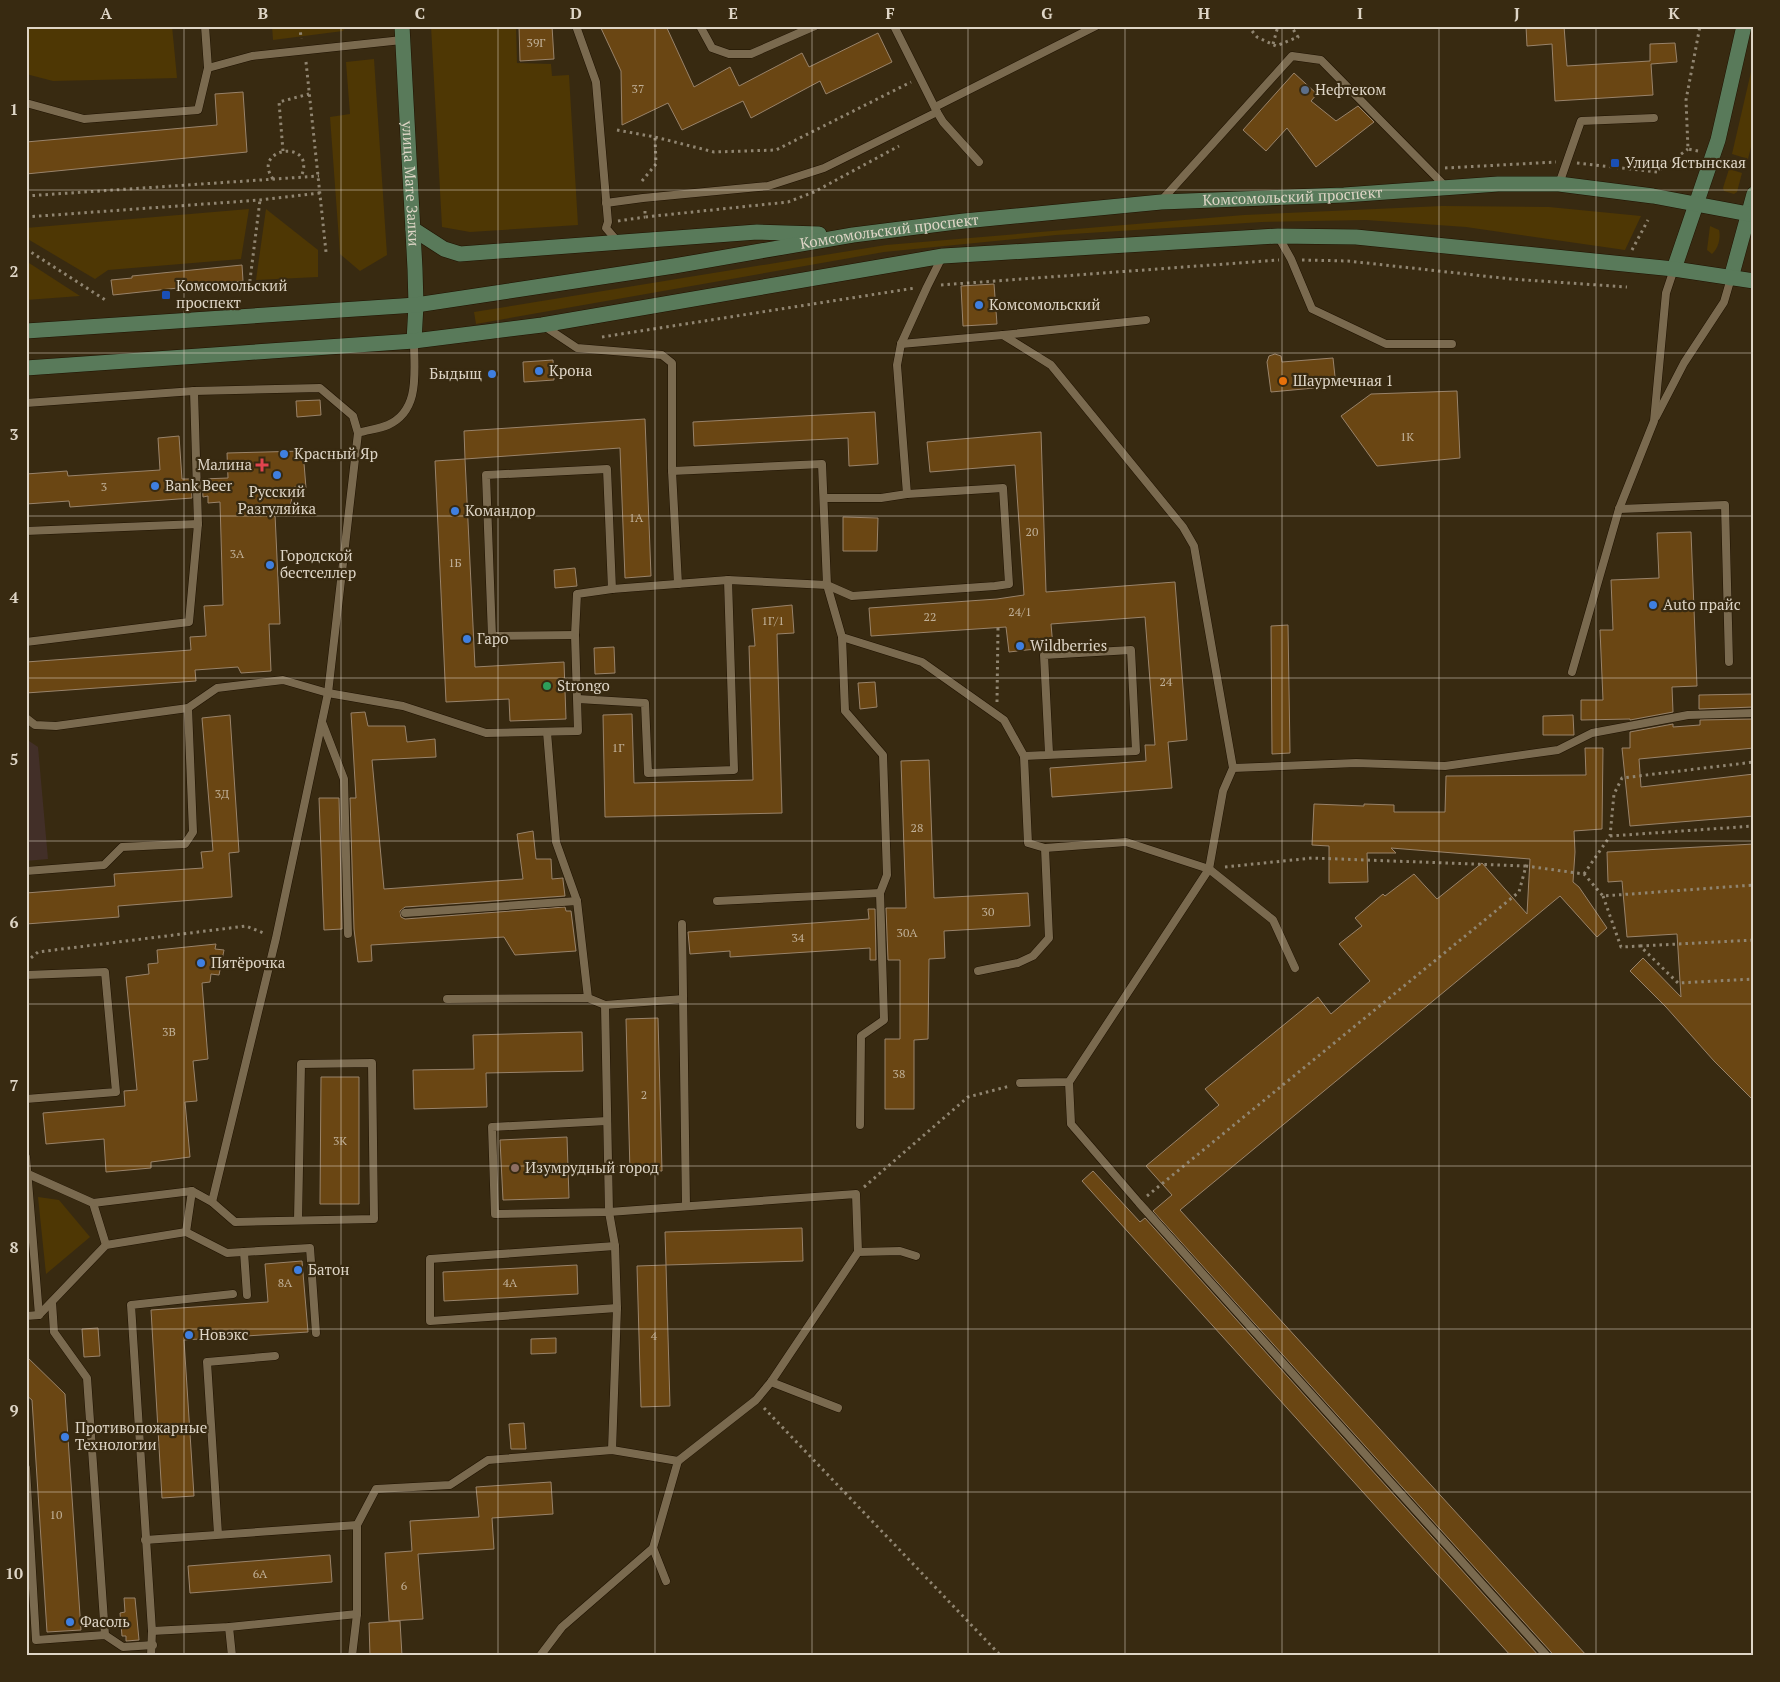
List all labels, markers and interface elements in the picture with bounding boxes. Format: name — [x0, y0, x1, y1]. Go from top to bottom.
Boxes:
text: A — [100, 2, 112, 24]
text: B — [258, 2, 268, 24]
text: C — [415, 2, 425, 24]
text: D — [570, 2, 582, 24]
text: E — [728, 2, 738, 24]
text: F — [885, 2, 895, 24]
text: G — [1041, 2, 1053, 24]
text: H — [1198, 2, 1210, 24]
text: I — [1357, 2, 1363, 24]
text: J — [1514, 2, 1520, 24]
text: K — [1668, 2, 1680, 24]
house number: 39Г — [527, 35, 545, 50]
place label: Нефтеком — [1315, 79, 1386, 99]
house number: 37 — [632, 81, 644, 96]
marker: Нефтеком — [1299, 84, 1311, 96]
text: 1 — [9, 98, 19, 120]
street label: улица Мате Залки — [398, 119, 425, 247]
place label: Улица Ястынская — [1625, 152, 1746, 172]
marker: Улица Ястынская — [1609, 157, 1621, 169]
street label: Комсомольский проспект — [1202, 181, 1384, 209]
street label: Комсомольский проспект — [798, 209, 980, 253]
text: 2 — [9, 260, 19, 282]
place label: Комсомольский проспект — [176, 275, 287, 312]
marker: Комсомольский проспект — [160, 289, 172, 301]
place label: Комсомольский — [989, 294, 1100, 314]
marker: Комсомольский — [973, 299, 985, 311]
place label: Крона — [549, 360, 593, 380]
place label: Быдыщ — [429, 363, 482, 383]
marker: Крона — [533, 365, 545, 377]
marker: Быдыщ — [486, 368, 498, 380]
place label: Шаурмечная 1 — [1293, 370, 1394, 390]
marker: Шаурмечная 1 — [1277, 375, 1289, 387]
text: 3 — [9, 423, 19, 445]
house number: 1К — [1400, 429, 1414, 444]
place label: Красный Яр — [294, 443, 378, 463]
marker: Красный Яр — [278, 448, 290, 460]
place label: Малина — [197, 454, 252, 474]
marker: Малина — [256, 459, 268, 471]
marker: Русский Разгуляйка — [271, 469, 283, 481]
place label: Bank Beer — [165, 475, 232, 495]
house number: 3 — [101, 479, 107, 494]
marker: Bank Beer — [149, 480, 161, 492]
place label: Русский Разгуляйка — [238, 481, 317, 518]
place label: Командор — [465, 500, 536, 520]
marker: Командор — [449, 505, 461, 517]
house number: 1А — [629, 510, 644, 525]
house number: 20 — [1026, 524, 1038, 539]
place label: Городской бестселлер — [280, 545, 356, 582]
house number: 3А — [230, 546, 245, 561]
house number: 1Б — [448, 555, 462, 570]
marker: Городской бестселлер — [264, 559, 276, 571]
text: 4 — [9, 586, 19, 608]
place label: Auto прайс — [1663, 594, 1741, 614]
marker: Auto прайс — [1647, 599, 1659, 611]
house number: 24/1 — [1008, 604, 1032, 619]
house number: 22 — [924, 609, 936, 624]
house number: 1Г/1 — [761, 613, 785, 628]
place label: Гаро — [477, 628, 509, 648]
marker: Гаро — [461, 633, 473, 645]
place label: Wildberries — [1030, 635, 1107, 655]
marker: Wildberries — [1014, 640, 1026, 652]
house number: 24 — [1160, 674, 1173, 689]
place label: Strongo — [557, 675, 610, 695]
marker: Strongo — [541, 680, 553, 692]
house number: 1Г — [612, 740, 624, 755]
text: 5 — [9, 748, 19, 770]
house number: 3Д — [215, 786, 230, 801]
house number: 28 — [911, 820, 923, 835]
house number: 30 — [982, 904, 994, 919]
text: 6 — [9, 911, 19, 933]
house number: 30А — [897, 925, 918, 940]
house number: 34 — [792, 930, 805, 945]
place label: Пятёрочка — [211, 952, 286, 972]
marker: Пятёрочка — [195, 957, 207, 969]
house number: 3В — [162, 1024, 176, 1039]
house number: 38 — [893, 1066, 905, 1081]
text: 7 — [9, 1074, 19, 1096]
house number: 2 — [641, 1087, 647, 1102]
house number: 3К — [333, 1133, 347, 1148]
place label: Изумрудный город — [525, 1157, 659, 1177]
marker: Изумрудный город — [509, 1162, 521, 1174]
text: 8 — [9, 1236, 19, 1258]
place label: Батон — [308, 1259, 349, 1279]
marker: Батон — [292, 1264, 304, 1276]
house number: 8А — [278, 1275, 293, 1290]
house number: 4А — [503, 1275, 518, 1290]
place label: Новэкс — [199, 1324, 248, 1344]
house number: 4 — [651, 1328, 658, 1343]
marker: Новэкс — [183, 1329, 195, 1341]
text: 9 — [9, 1399, 19, 1421]
place label: Противопожарные Технологии — [75, 1417, 207, 1454]
marker: Противопожарные Технологии — [59, 1431, 71, 1443]
house number: 10 — [50, 1507, 62, 1522]
text: 10 — [5, 1562, 23, 1584]
house number: 6А — [253, 1566, 268, 1581]
house number: 6 — [401, 1578, 408, 1593]
place label: Фасоль — [80, 1611, 130, 1631]
marker: Фасоль — [64, 1616, 76, 1628]

